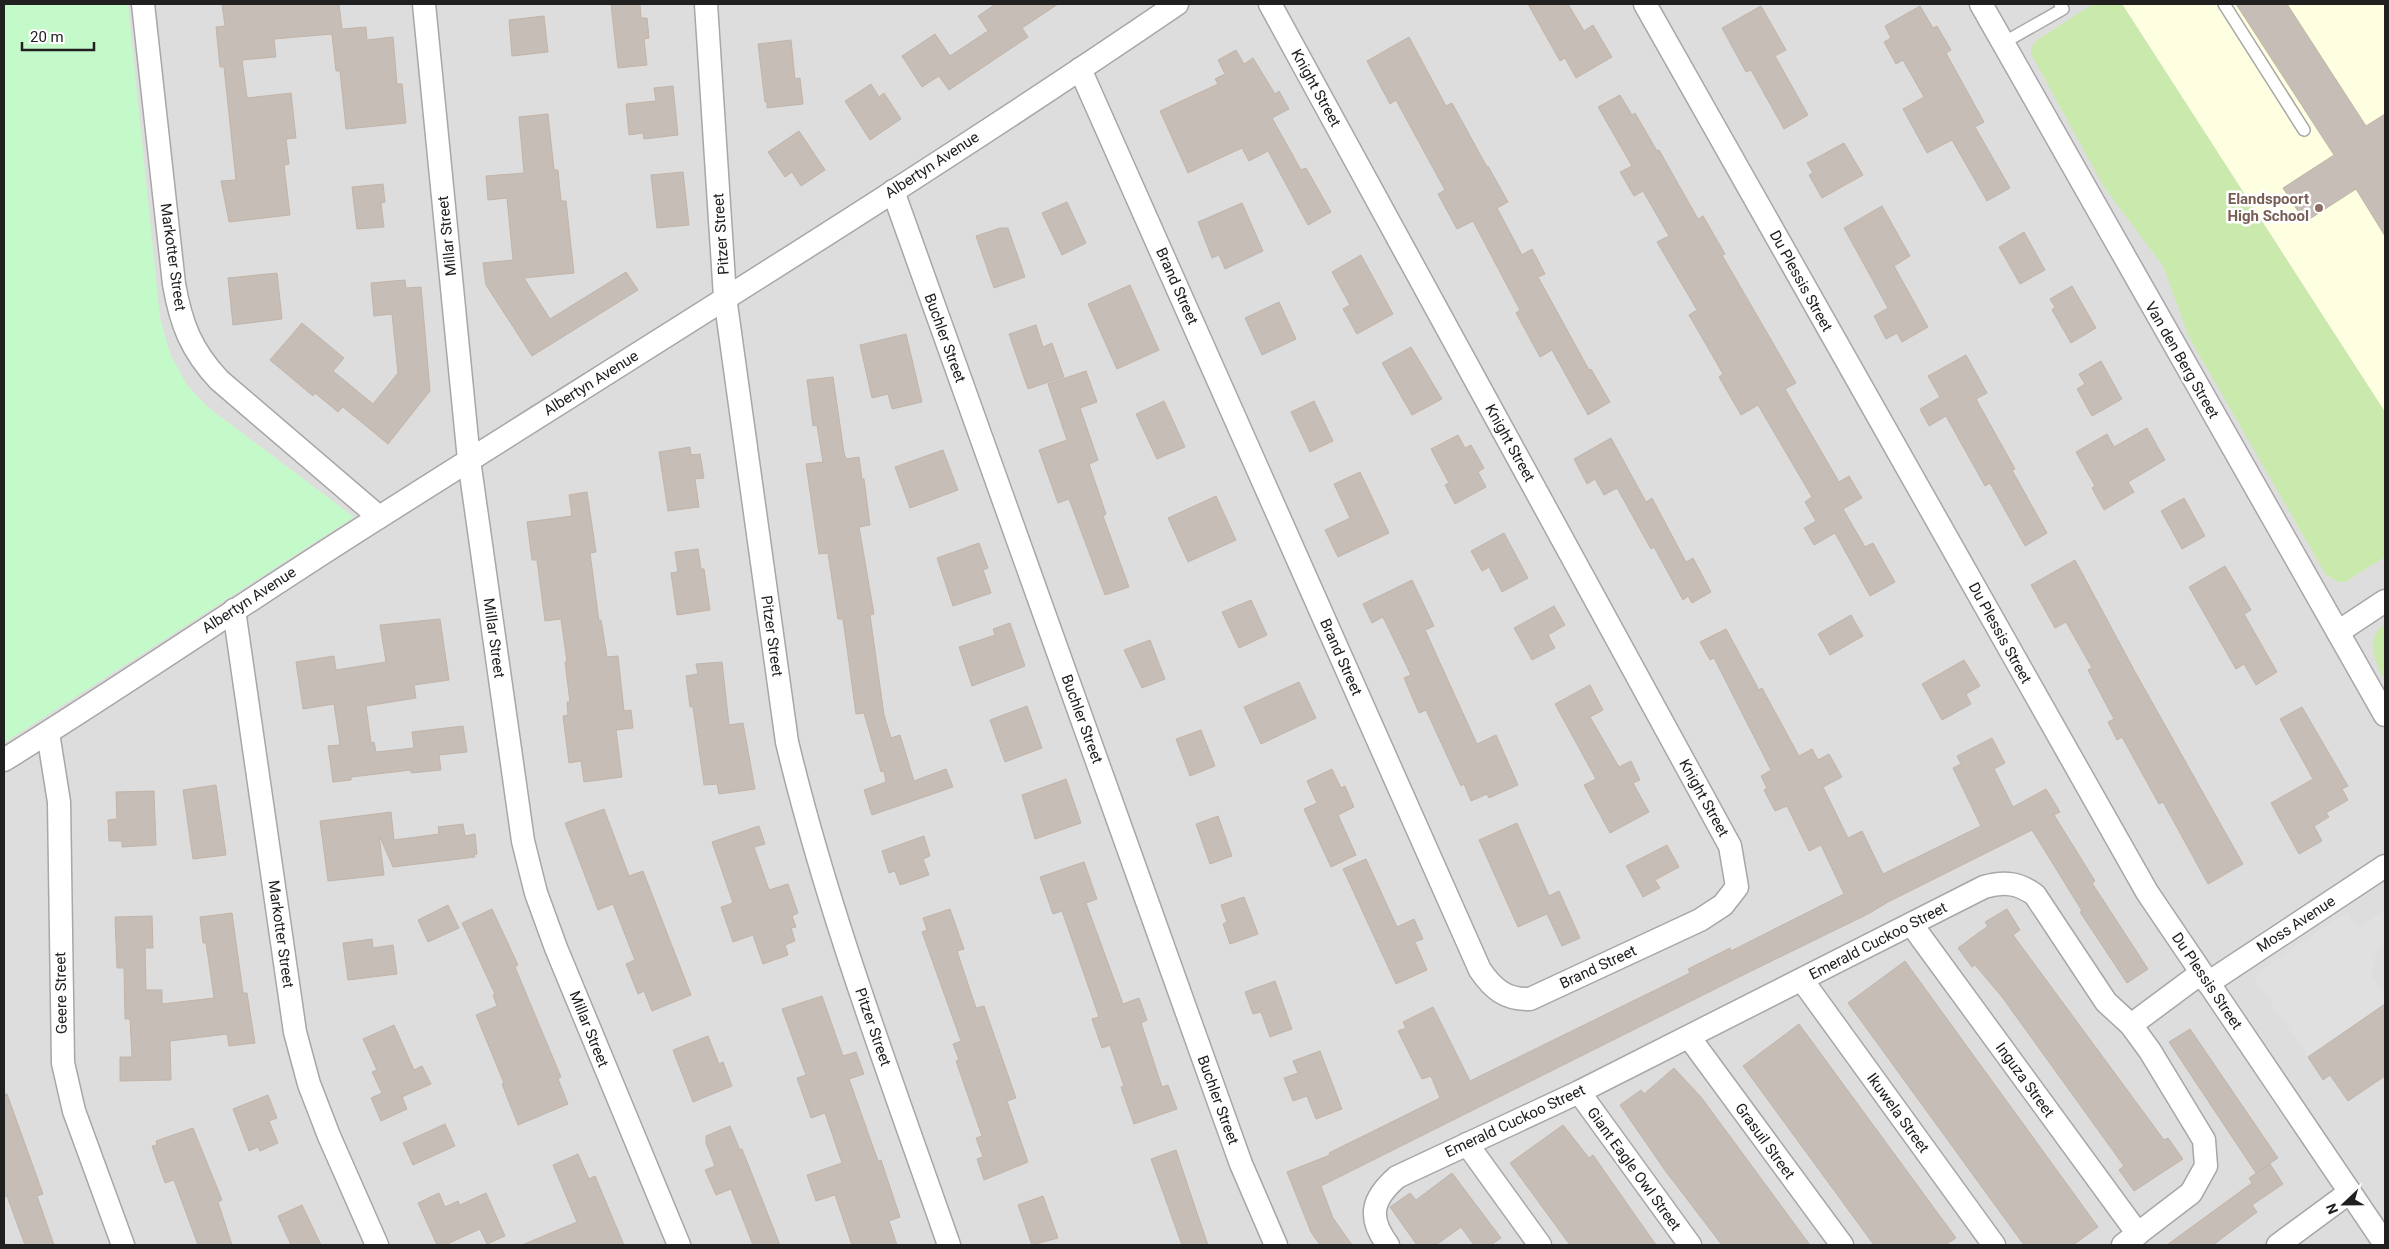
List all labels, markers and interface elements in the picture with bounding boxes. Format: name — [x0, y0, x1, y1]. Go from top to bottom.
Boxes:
scale bar — [22, 20, 95, 52]
text: 20 m — [30, 28, 64, 46]
street label: Knight Street — [1287, 46, 1345, 130]
street label: Albertyn Avenue — [882, 128, 982, 202]
place label: Elandspoort High School — [2227, 190, 2309, 225]
street label: Pitzer Street — [709, 193, 733, 275]
street label: Millar Street — [434, 195, 460, 277]
street label: Markotter Street — [157, 202, 189, 312]
marker: Elandspoort High School — [2313, 202, 2325, 214]
street label: Du Plessis Street — [1766, 227, 1836, 335]
street label: Brand Street — [1152, 245, 1202, 327]
street label: Buchler Street — [921, 291, 970, 385]
street label: Van den Berg Street — [2141, 298, 2223, 422]
street label: Albertyn Avenue — [540, 347, 642, 419]
street label: Knight Street — [1481, 401, 1539, 485]
street label: Albertyn Avenue — [199, 563, 299, 637]
street label: Du Plessis Street — [1965, 579, 2035, 687]
street label: Pitzer Street — [757, 594, 787, 678]
street label: Millar Street — [479, 597, 509, 679]
street label: Brand Street — [1316, 616, 1366, 698]
street label: Buchler Street — [1058, 672, 1107, 766]
street label: Knight Street — [1675, 756, 1733, 840]
street label: Markotter Street — [265, 879, 297, 989]
street label: Moss Avenue — [2253, 892, 2339, 956]
street label: Emerald Cuckoo Street — [1806, 898, 1950, 984]
street label: Du Plessis Street — [2168, 929, 2246, 1033]
street label: Brand Street — [1557, 941, 1639, 993]
street label: Geere Street — [51, 952, 71, 1034]
street label: Pitzer Street — [851, 985, 895, 1069]
street label: Millar Street — [566, 988, 612, 1070]
street label: Inguza Street — [1992, 1039, 2058, 1121]
street label: Buchler Street — [1194, 1053, 1243, 1147]
street label: Ikuwela Street — [1863, 1070, 1933, 1156]
street label: Emerald Cuckoo Street — [1442, 1081, 1588, 1161]
street label: Grasuil Street — [1731, 1099, 1799, 1183]
street label: Giant Eagle Owl Street — [1583, 1104, 1685, 1234]
north arrow — [2319, 1179, 2369, 1229]
text: N — [2323, 1201, 2341, 1216]

